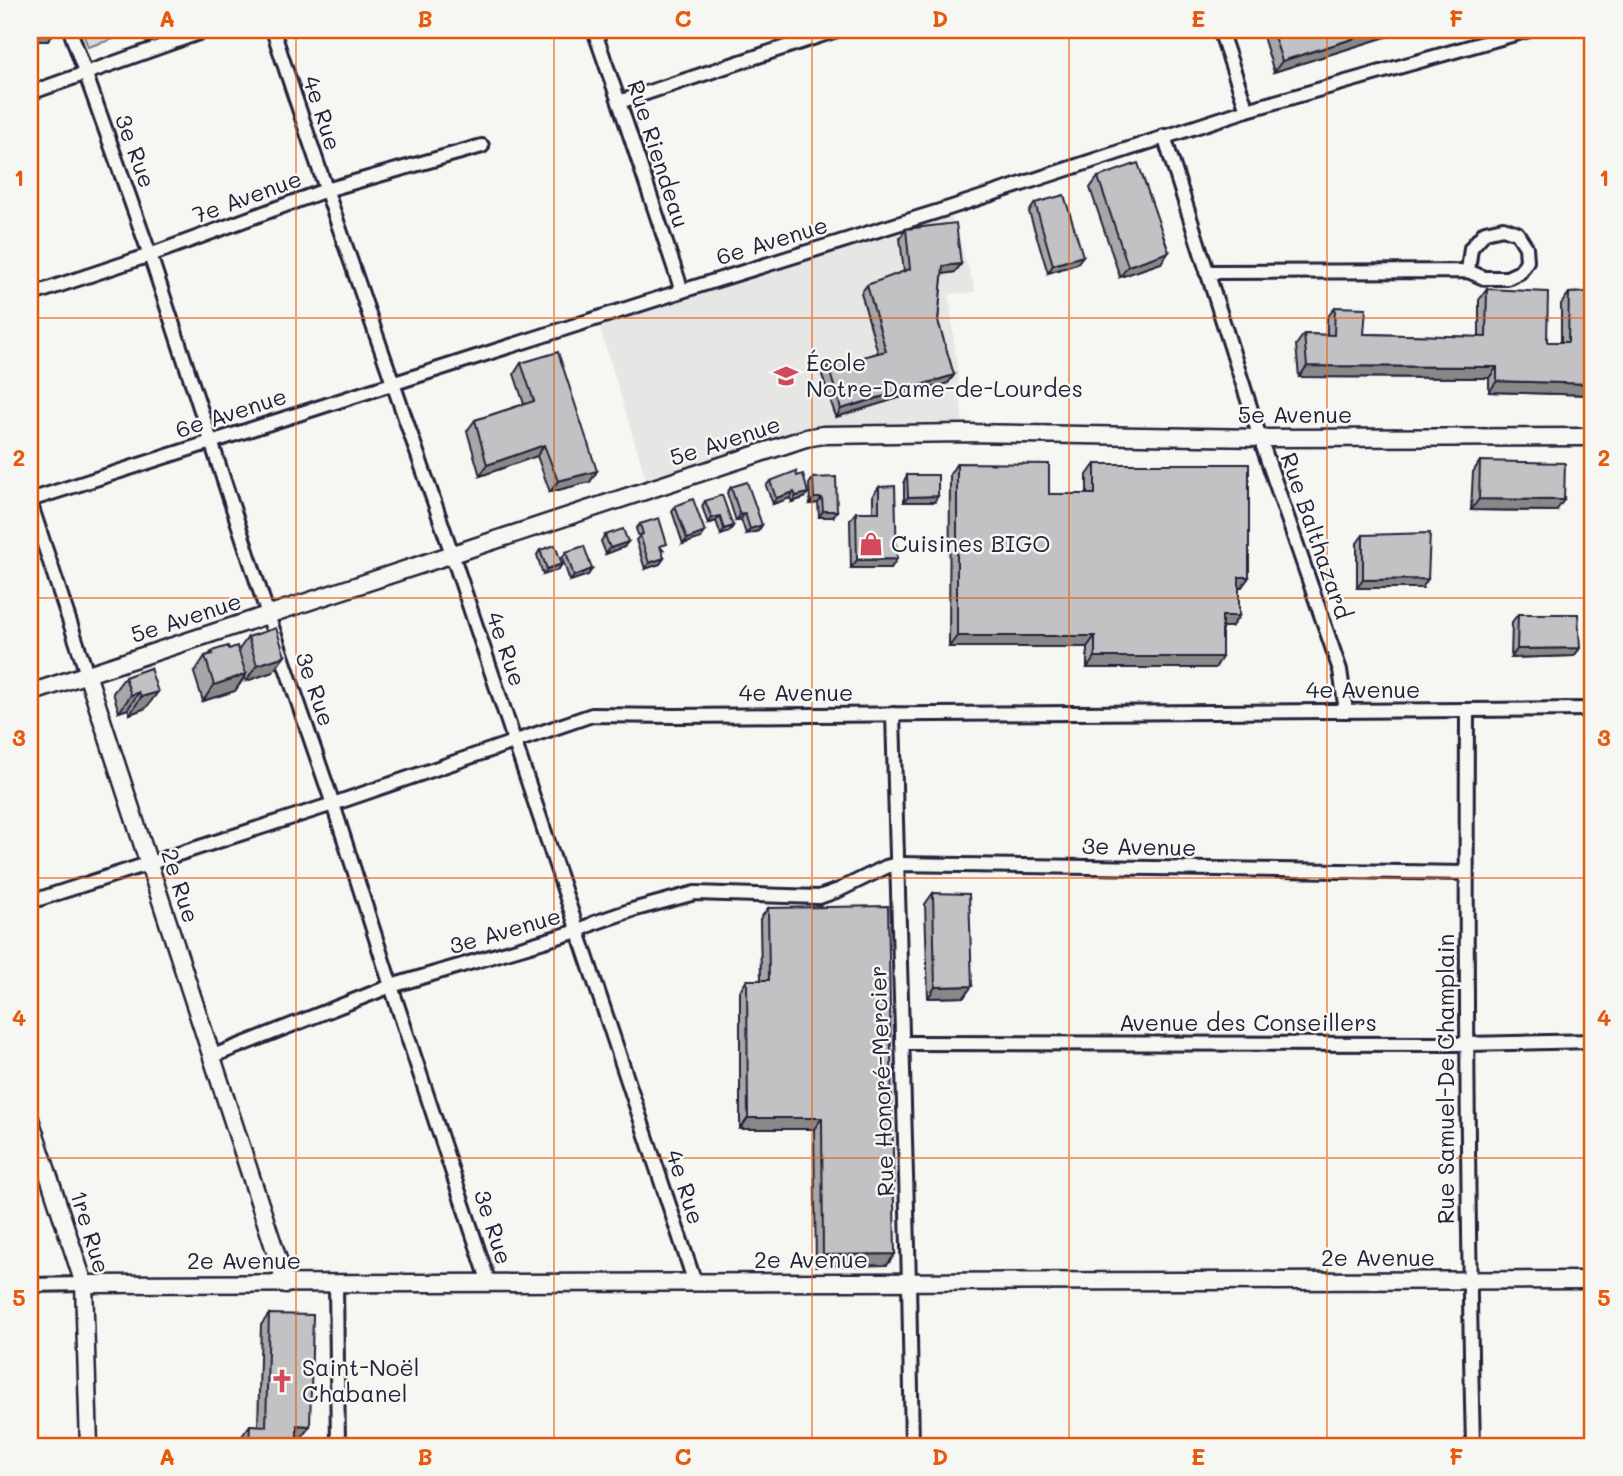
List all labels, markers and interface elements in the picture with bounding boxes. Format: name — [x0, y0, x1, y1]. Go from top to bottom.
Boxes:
text: A — [159, 3, 175, 33]
text: B — [417, 3, 433, 33]
text: C — [674, 3, 692, 33]
text: D — [932, 3, 948, 33]
text: E — [1191, 3, 1205, 33]
text: F — [1449, 3, 1463, 33]
street label: 4e Rue — [297, 72, 349, 154]
street label: Rue Riendeau — [621, 76, 697, 231]
street label: 3e Rue — [109, 110, 163, 192]
text: 1 — [14, 162, 24, 192]
street label: 7e Avenue — [188, 162, 305, 230]
text: 1 — [1599, 162, 1609, 192]
street label: 6e Avenue — [712, 209, 831, 271]
place label: École Notre-Dame-de-Lourdes — [806, 347, 1083, 403]
school or university icon: École Notre-Dame-de-Lourdes — [772, 362, 800, 390]
street label: 6e Avenue — [171, 380, 290, 444]
street label: 5e Avenue — [1238, 399, 1352, 429]
street label: 5e Avenue — [666, 408, 784, 472]
text: 2 — [13, 442, 25, 472]
text: 2 — [1598, 442, 1610, 472]
street label: Rue Balthazard — [1274, 449, 1359, 623]
place label: Cuisines BIGO — [891, 528, 1050, 558]
shop icon: Cuisines BIGO — [857, 530, 885, 558]
street label: 5e Avenue — [127, 585, 245, 649]
street label: 4e Rue — [480, 608, 534, 690]
street label: 3e Rue — [289, 648, 343, 730]
street label: 4e Avenue — [1306, 674, 1420, 704]
street label: 4e Avenue — [739, 677, 853, 707]
text: 3 — [12, 722, 26, 752]
text: 3 — [1597, 722, 1611, 752]
street label: 3e Avenue — [1081, 830, 1197, 862]
street label: 2e Rue — [155, 845, 207, 926]
street label: 3e Avenue — [445, 900, 564, 960]
street label: Rue Samuel-De Champlain — [1430, 934, 1460, 1224]
street label: Rue Honoré-Mercier — [862, 965, 900, 1197]
text: 4 — [12, 1002, 26, 1032]
text: 4 — [1597, 1002, 1611, 1032]
street label: Avenue des Conseillers — [1119, 1007, 1377, 1037]
street label: 4e Rue — [660, 1146, 712, 1228]
street label: 3e Rue — [468, 1186, 520, 1268]
street label: 1re Rue — [64, 1187, 118, 1277]
street label: 2e Avenue — [1321, 1242, 1435, 1272]
street label: 2e Avenue — [754, 1244, 868, 1274]
street label: 2e Avenue — [187, 1245, 301, 1275]
text: 5 — [12, 1282, 26, 1312]
text: 5 — [1597, 1282, 1611, 1312]
place label: Saint-Noël Chabanel — [302, 1352, 420, 1408]
church icon: Saint-Noël Chabanel — [268, 1367, 296, 1395]
text: A — [159, 1441, 175, 1471]
text: B — [417, 1441, 433, 1471]
text: C — [674, 1441, 692, 1471]
text: D — [932, 1441, 948, 1471]
text: E — [1191, 1441, 1205, 1471]
text: F — [1449, 1441, 1463, 1471]

